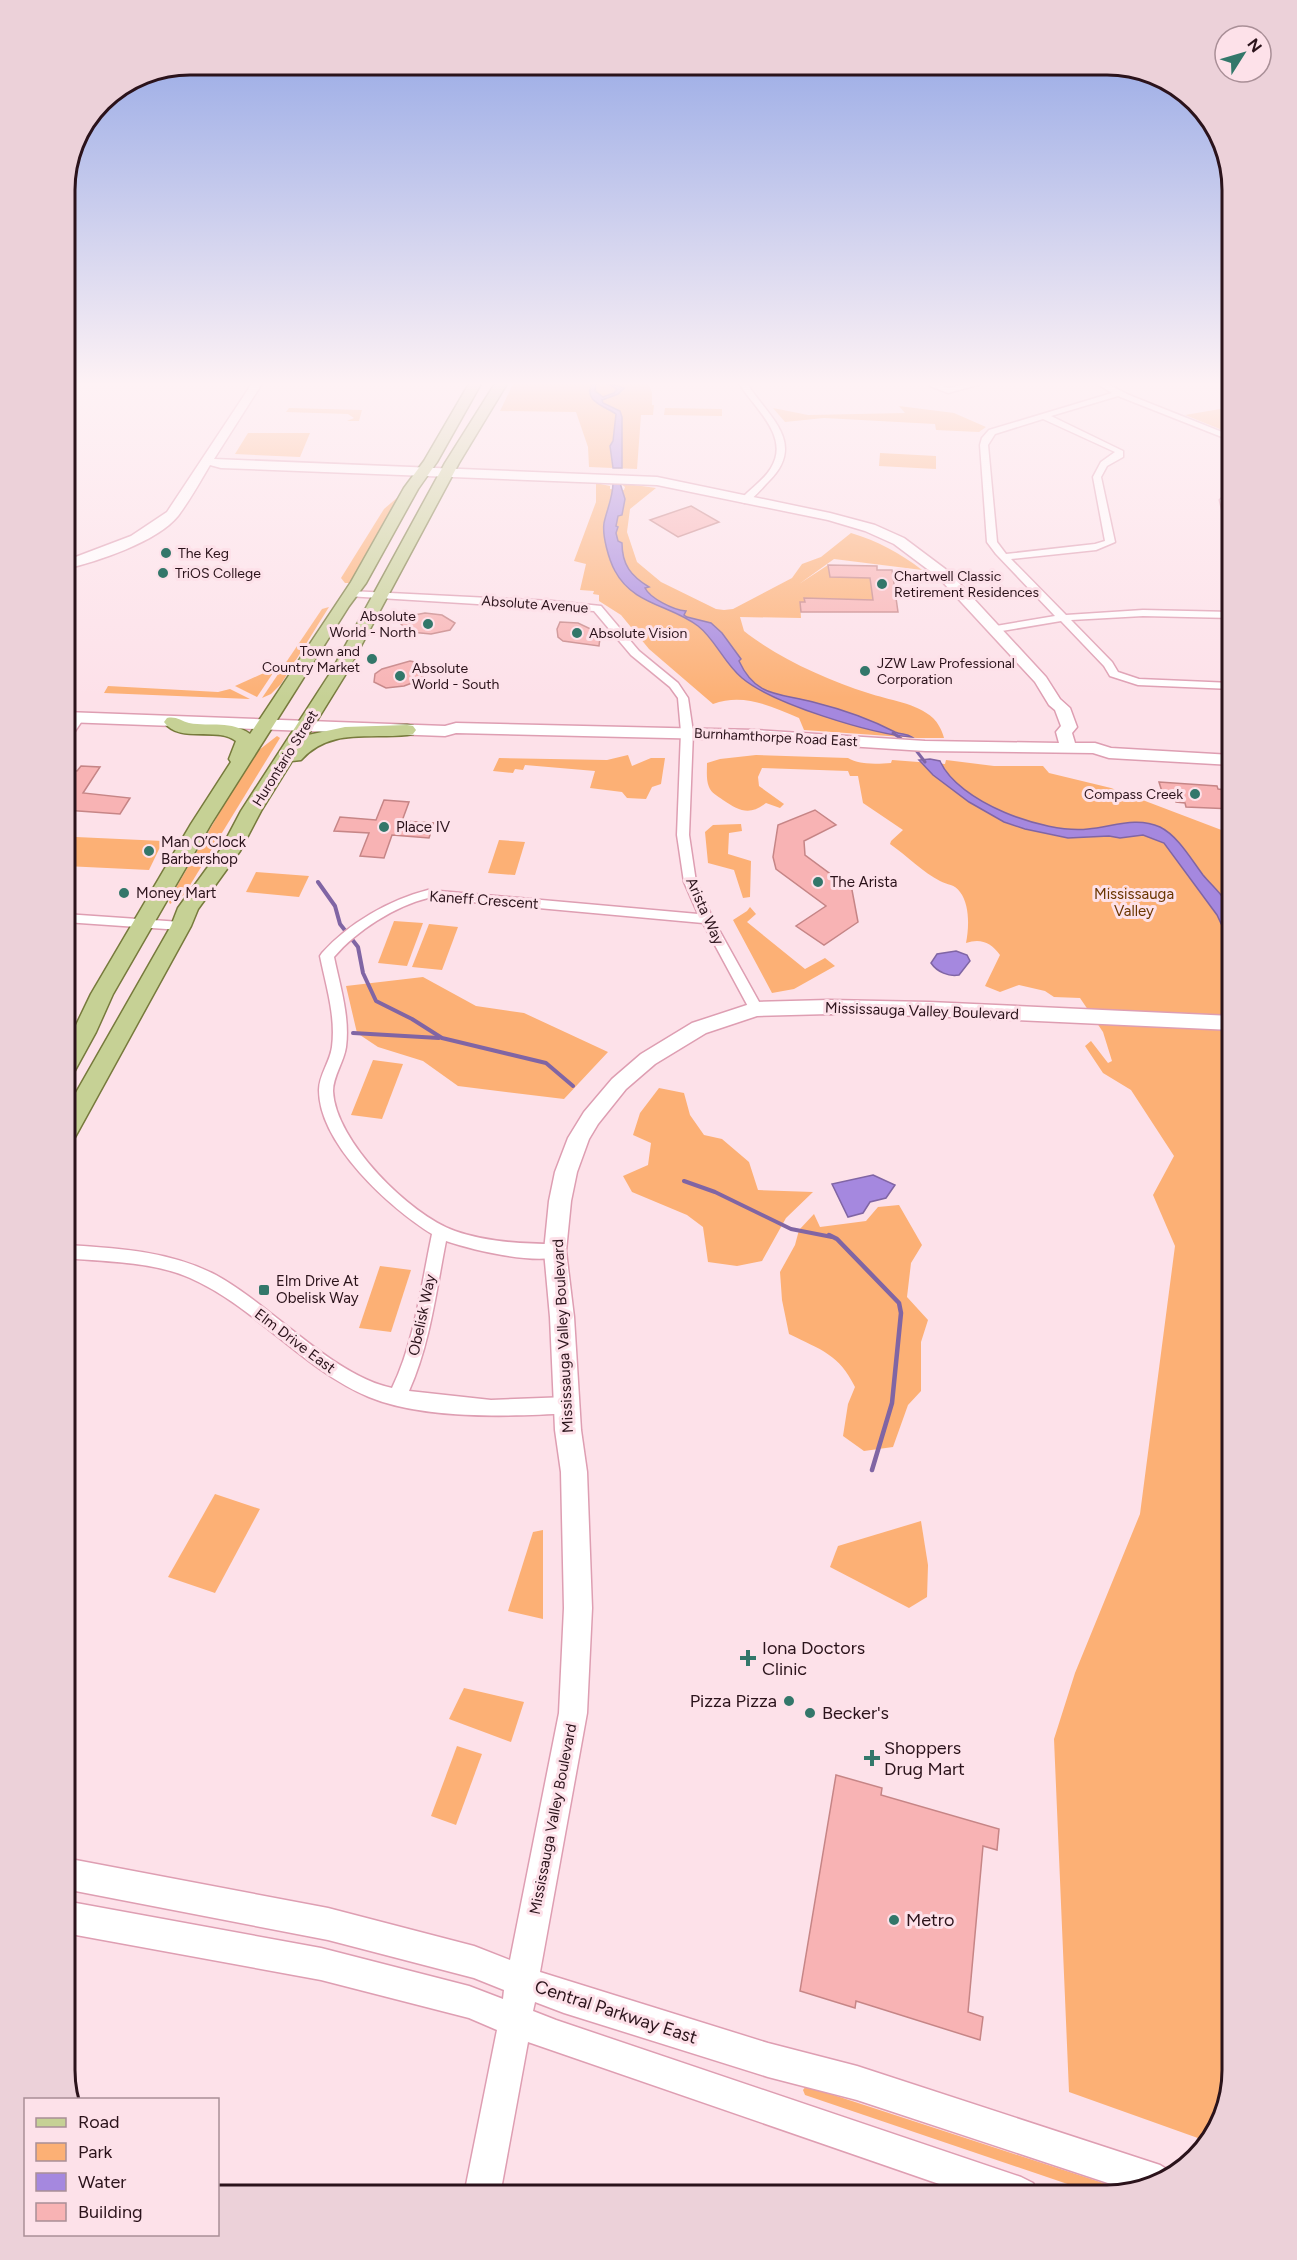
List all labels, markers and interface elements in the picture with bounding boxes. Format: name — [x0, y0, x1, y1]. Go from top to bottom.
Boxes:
north arrow — [1213, 24, 1273, 84]
text: N — [1243, 35, 1266, 56]
place label: The Keg — [178, 545, 229, 562]
marker: The Keg — [159, 546, 173, 560]
place label: TriOS College — [175, 565, 261, 582]
marker: TriOS College — [156, 566, 170, 580]
place label: Chartwell Classic Retirement Residences — [894, 568, 1039, 601]
marker: Chartwell Classic Retirement Residences — [875, 577, 889, 591]
street label: Absolute Avenue — [481, 592, 589, 617]
place label: Absolute World - North — [329, 608, 416, 641]
marker: Absolute World - North — [421, 617, 435, 631]
place label: Absolute Vision — [589, 625, 687, 642]
marker: Absolute Vision — [570, 626, 584, 640]
place label: Town and Country Market — [262, 643, 360, 676]
marker: Town and Country Market — [365, 652, 379, 666]
place label: JZW Law Professional Corporation — [877, 655, 1015, 688]
place label: Absolute World - South — [412, 660, 500, 693]
marker: JZW Law Professional Corporation — [858, 664, 872, 678]
marker: Absolute World - South — [393, 669, 407, 683]
street label: Hurontario Street — [249, 707, 322, 809]
street label: Burnhamthorpe Road East — [694, 725, 858, 750]
place label: Compass Creek — [1084, 786, 1183, 803]
marker: Compass Creek — [1188, 787, 1202, 801]
place label: Place IV — [396, 818, 451, 836]
marker: Place IV — [377, 820, 391, 834]
place label: Man O’Clock Barbershop — [161, 833, 247, 868]
marker: Man O’Clock Barbershop — [142, 844, 156, 858]
place label: The Arista — [830, 873, 898, 891]
street label: Arista Way — [682, 874, 728, 948]
marker: The Arista — [811, 875, 825, 889]
place label: Money Mart — [136, 884, 217, 902]
park label: Mississauga Valley — [1094, 885, 1174, 920]
marker: Money Mart — [117, 886, 131, 900]
street label: Kaneff Crescent — [429, 887, 540, 913]
street label: Mississauga Valley Boulevard — [825, 999, 1019, 1023]
street label: Mississauga Valley Boulevard — [549, 1239, 577, 1433]
place label: Elm Drive At Obelisk Way — [276, 1272, 359, 1307]
street label: Obelisk Way — [405, 1273, 439, 1357]
marker: Elm Drive At Obelisk Way — [257, 1283, 271, 1297]
street label: Elm Drive East — [251, 1305, 339, 1377]
place label: Iona Doctors Clinic — [762, 1637, 865, 1680]
marker: Iona Doctors Clinic — [739, 1649, 757, 1667]
place label: Pizza Pizza — [690, 1690, 777, 1712]
marker: Pizza Pizza — [782, 1694, 796, 1708]
place label: Becker's — [822, 1702, 889, 1724]
marker: Becker's — [803, 1706, 817, 1720]
street label: Mississauga Valley Boulevard — [526, 1722, 580, 1916]
place label: Shoppers Drug Mart — [884, 1737, 965, 1780]
marker: Shoppers Drug Mart — [865, 1751, 879, 1765]
place label: Metro — [906, 1909, 954, 1931]
marker: Metro — [887, 1913, 901, 1927]
street label: Central Parkway East — [532, 1975, 700, 2049]
legend — [24, 2098, 219, 2236]
text: Road — [78, 2111, 119, 2133]
text: Park — [78, 2141, 113, 2163]
text: Water — [78, 2171, 126, 2193]
text: Building — [78, 2201, 143, 2223]

